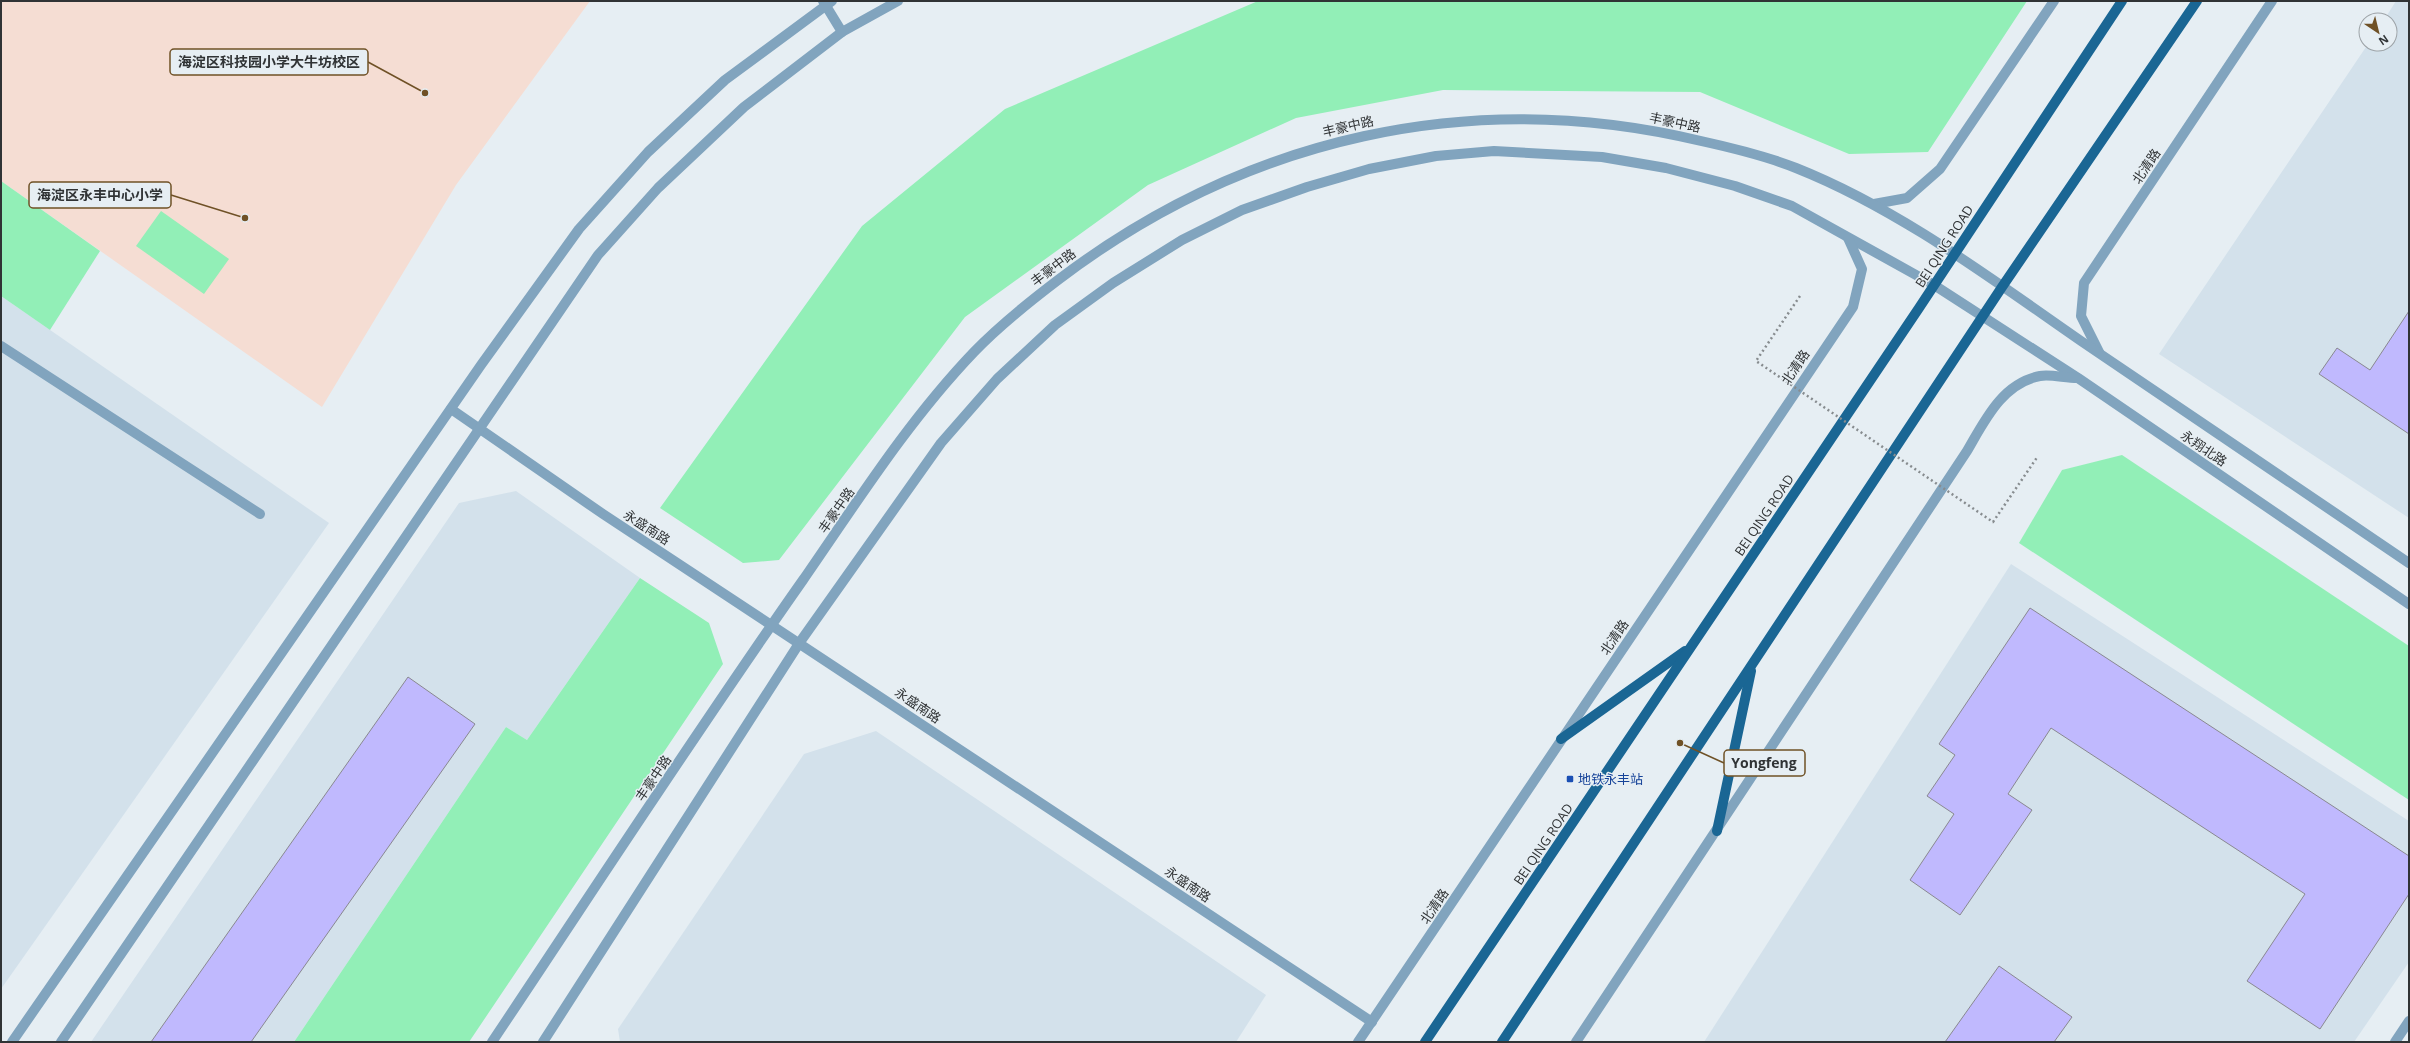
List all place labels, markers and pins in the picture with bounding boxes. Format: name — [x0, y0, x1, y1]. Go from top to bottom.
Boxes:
callout: 海淀区科技园小学大牛坊校区 — [170, 49, 368, 75]
callout: 海淀区永丰中心小学 — [29, 182, 171, 208]
callout: Yongfeng — [1724, 750, 1805, 776]
place label: 地铁永丰站 — [1578, 770, 1643, 788]
marker: 地铁永丰站 — [1565, 774, 1575, 784]

